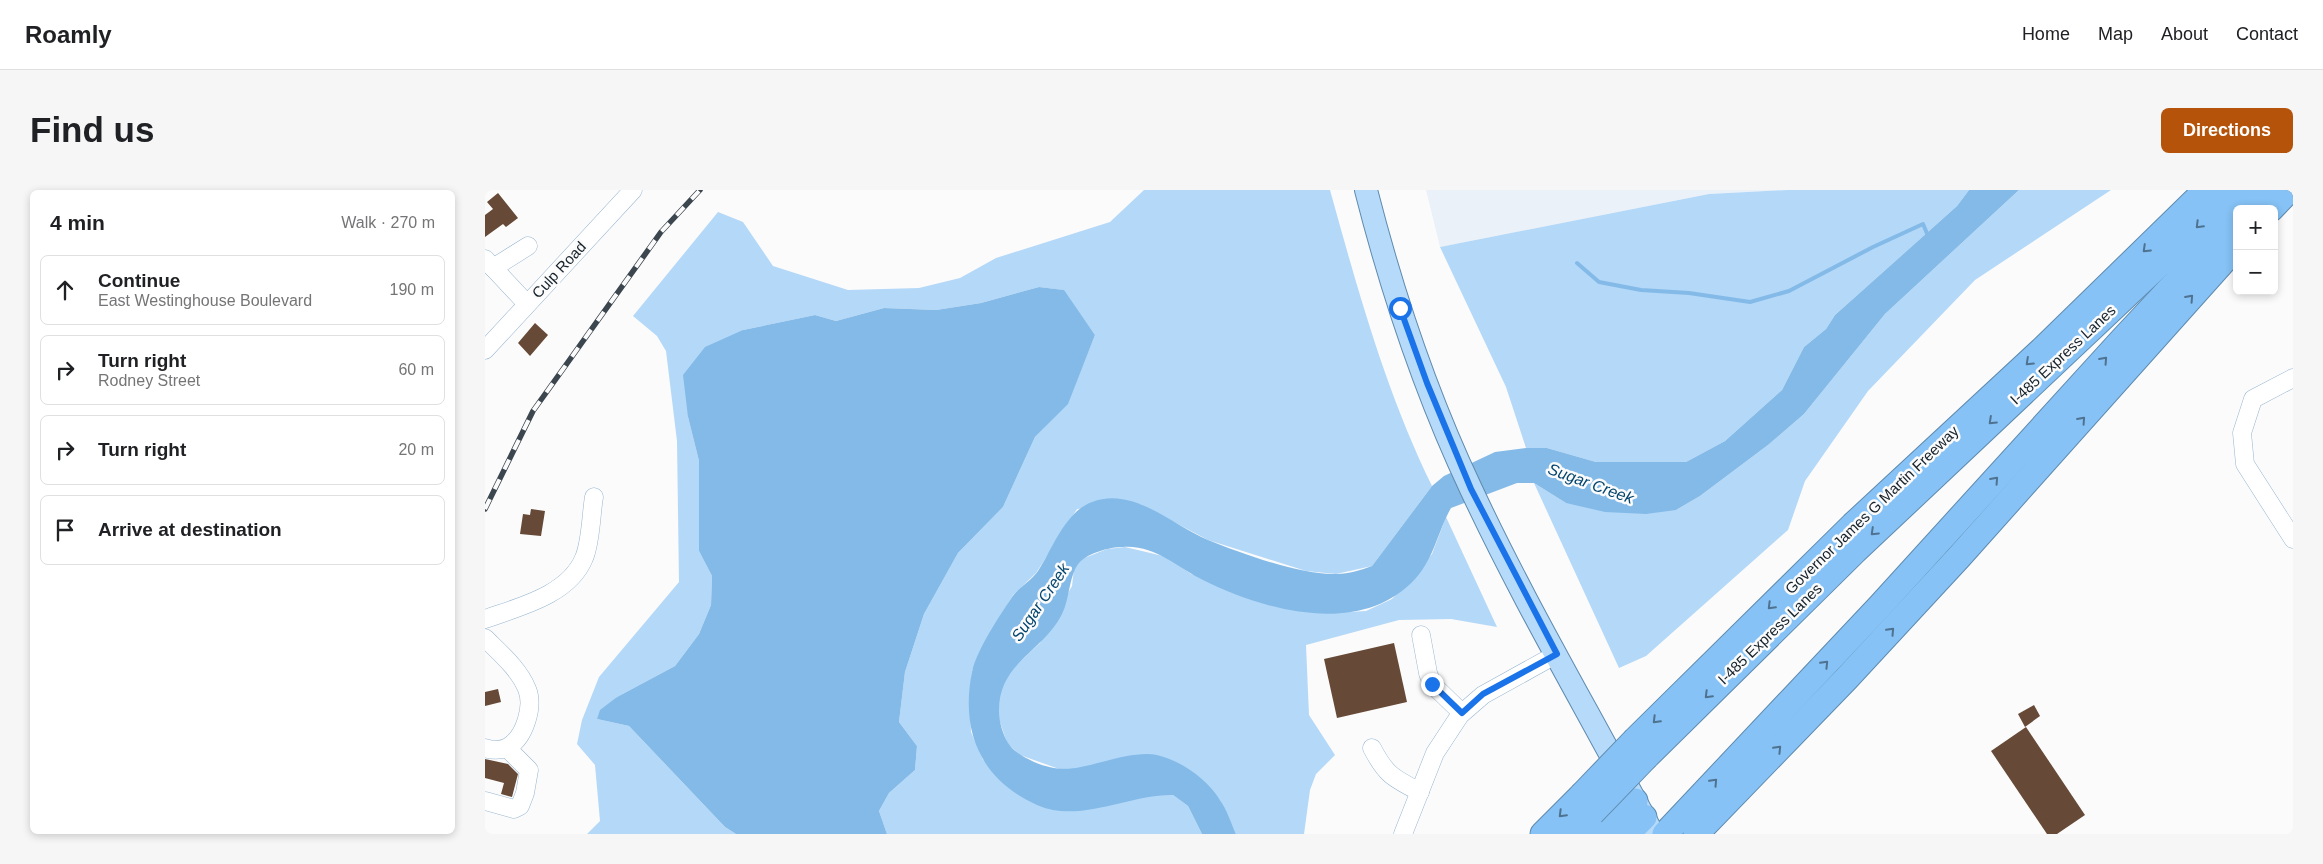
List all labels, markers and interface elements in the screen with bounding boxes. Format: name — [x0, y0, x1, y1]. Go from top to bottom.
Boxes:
text: Roamly — [25, 21, 112, 48]
text: Home — [2022, 24, 2070, 44]
text: Map — [2098, 24, 2133, 44]
text: About — [2161, 24, 2208, 44]
text: Contact — [2236, 24, 2298, 44]
button: Directions — [2161, 108, 2293, 153]
text: Find us — [30, 110, 154, 149]
map controls — [2233, 205, 2278, 295]
button: + — [2233, 205, 2278, 250]
text: 4 min — [50, 211, 105, 234]
text: Walk · 270 m — [341, 214, 435, 231]
one-way arrow — [2196, 219, 2205, 228]
street label: Culp Road — [528, 238, 589, 301]
one-way arrow — [2143, 243, 2152, 252]
button: − — [2233, 250, 2278, 295]
text: Continue — [98, 270, 180, 291]
icon: ahead — [51, 276, 79, 304]
text: 190 m — [390, 281, 434, 298]
text: East Westinghouse Boulevard — [98, 292, 312, 309]
one-way arrow — [2184, 295, 2193, 304]
route start — [1389, 297, 1412, 320]
street label: I-485 Express Lanes — [2007, 302, 2119, 408]
text: Turn right — [98, 350, 186, 371]
icon: right — [51, 356, 79, 384]
one-way arrow — [2026, 356, 2035, 365]
one-way arrow — [2098, 356, 2107, 365]
text: 60 m — [398, 361, 434, 378]
text: Rodney Street — [98, 372, 200, 389]
one-way arrow — [1989, 415, 1998, 424]
one-way arrow — [2076, 416, 2085, 425]
street label: Governor James G Martin Freeway — [1781, 422, 1962, 597]
icon: right — [51, 436, 79, 464]
text: Turn right — [98, 439, 186, 460]
text: 20 m — [398, 441, 434, 458]
water label: Sugar Creek — [1546, 460, 1637, 507]
one-way arrow — [1989, 477, 1998, 486]
icon: arrive — [51, 516, 79, 544]
text: Arrive at destination — [98, 519, 282, 540]
one-way arrow — [1871, 526, 1880, 535]
water label: Sugar Creek — [1008, 559, 1073, 644]
street label: I-485 Express Lanes — [1714, 580, 1825, 688]
one-way arrow — [1768, 600, 1777, 609]
one-way arrow — [1885, 628, 1894, 637]
one-way arrow — [1819, 660, 1828, 669]
route end — [1421, 673, 1444, 696]
one-way arrow — [1705, 689, 1714, 698]
one-way arrow — [1653, 714, 1662, 723]
one-way arrow — [1773, 745, 1782, 754]
one-way arrow — [1708, 779, 1717, 788]
one-way arrow — [1559, 809, 1568, 818]

